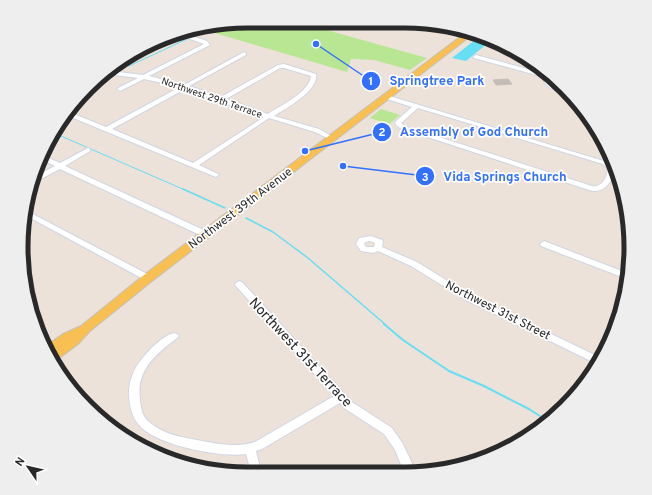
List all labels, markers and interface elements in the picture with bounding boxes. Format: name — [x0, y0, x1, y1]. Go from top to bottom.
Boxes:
callout: Springtree Park — [361, 68, 492, 93]
text: 1 — [369, 74, 373, 90]
text: Springtree Park — [389, 74, 485, 90]
street label: Northwest 29th Terrace — [159, 75, 264, 122]
callout: Assembly of God Church — [372, 119, 557, 144]
text: 2 — [378, 125, 386, 141]
text: Assembly of God Church — [400, 125, 548, 141]
street label: Northwest 39th Avenue — [185, 164, 296, 253]
callout: Vida Springs Church — [415, 164, 574, 189]
text: 3 — [421, 170, 429, 186]
text: Vida Springs Church — [443, 170, 567, 186]
street label: Northwest 31st Street — [442, 277, 553, 344]
street label: Northwest 31st Terrace — [245, 295, 355, 411]
north arrow — [8, 447, 48, 487]
text: N — [13, 455, 29, 469]

